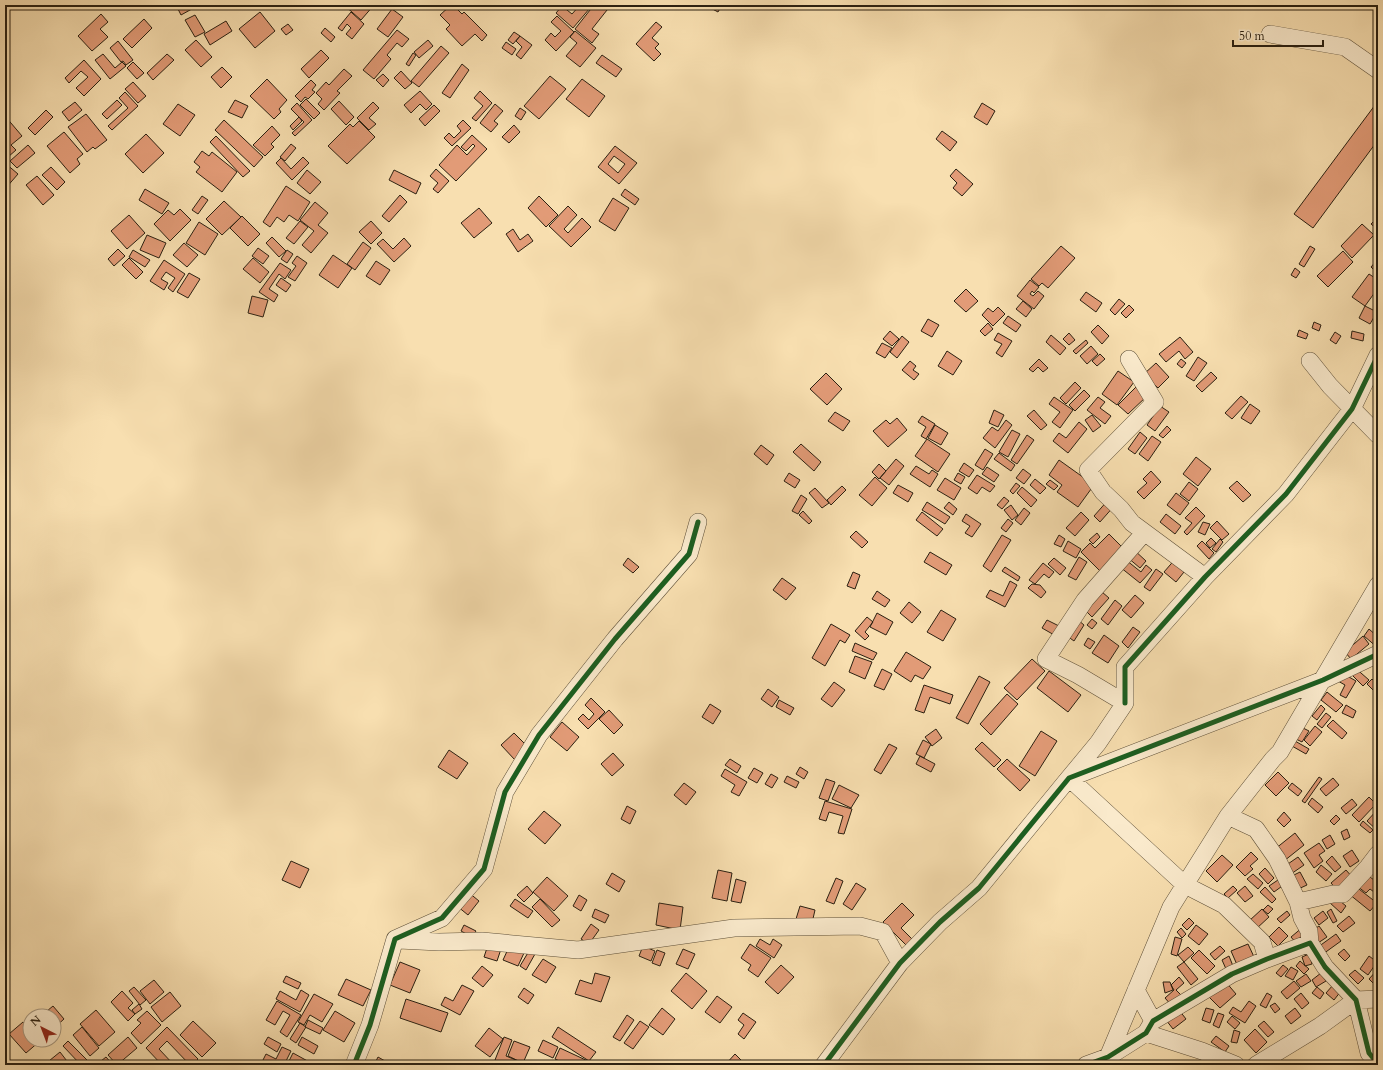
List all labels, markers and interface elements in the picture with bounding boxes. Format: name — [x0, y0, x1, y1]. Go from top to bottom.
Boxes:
scale bar — [1233, 22, 1323, 48]
text: 50 m — [1239, 28, 1266, 44]
north arrow — [22, 1008, 62, 1048]
text: N — [27, 1012, 45, 1030]

